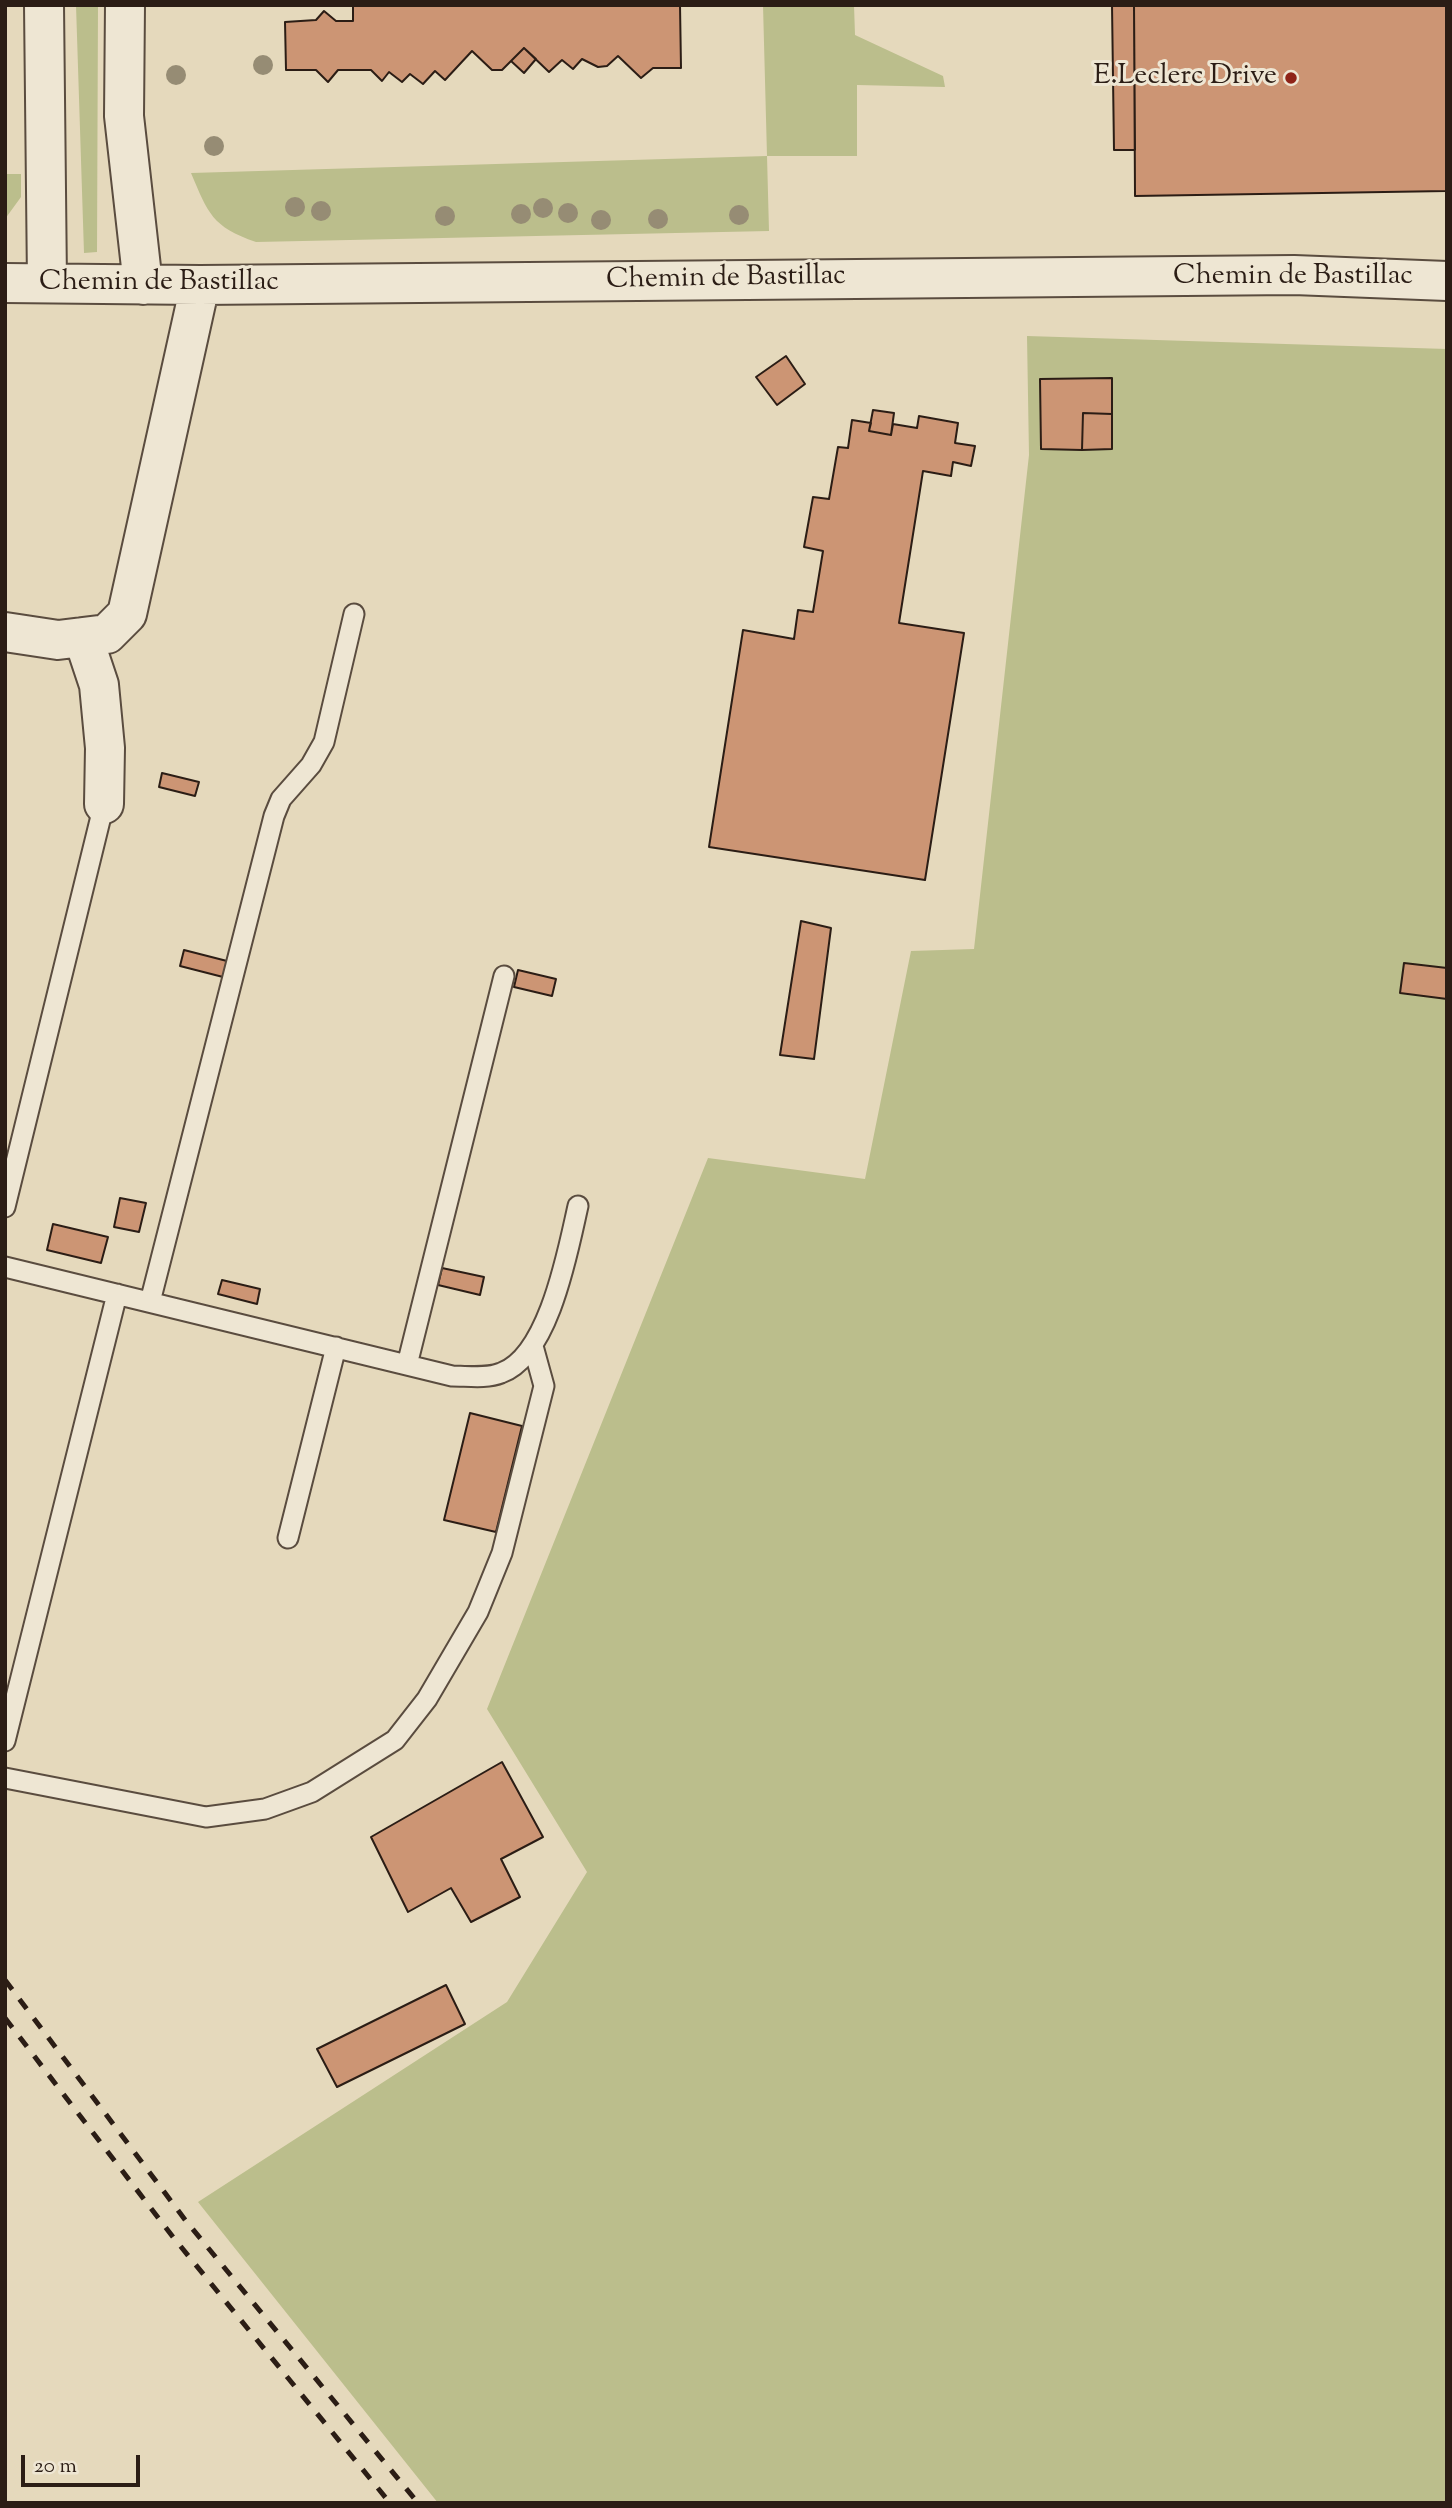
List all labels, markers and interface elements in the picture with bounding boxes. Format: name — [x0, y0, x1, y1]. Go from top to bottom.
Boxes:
place label: E.Leclerc Drive — [1094, 61, 1277, 95]
marker: E.Leclerc Drive — [1283, 70, 1299, 86]
street label: Chemin de Bastillac — [606, 261, 846, 299]
street label: Chemin de Bastillac — [1173, 261, 1413, 295]
street label: Chemin de Bastillac — [39, 267, 279, 301]
scale bar — [24, 2442, 144, 2486]
text: 20 m — [34, 2452, 77, 2482]

